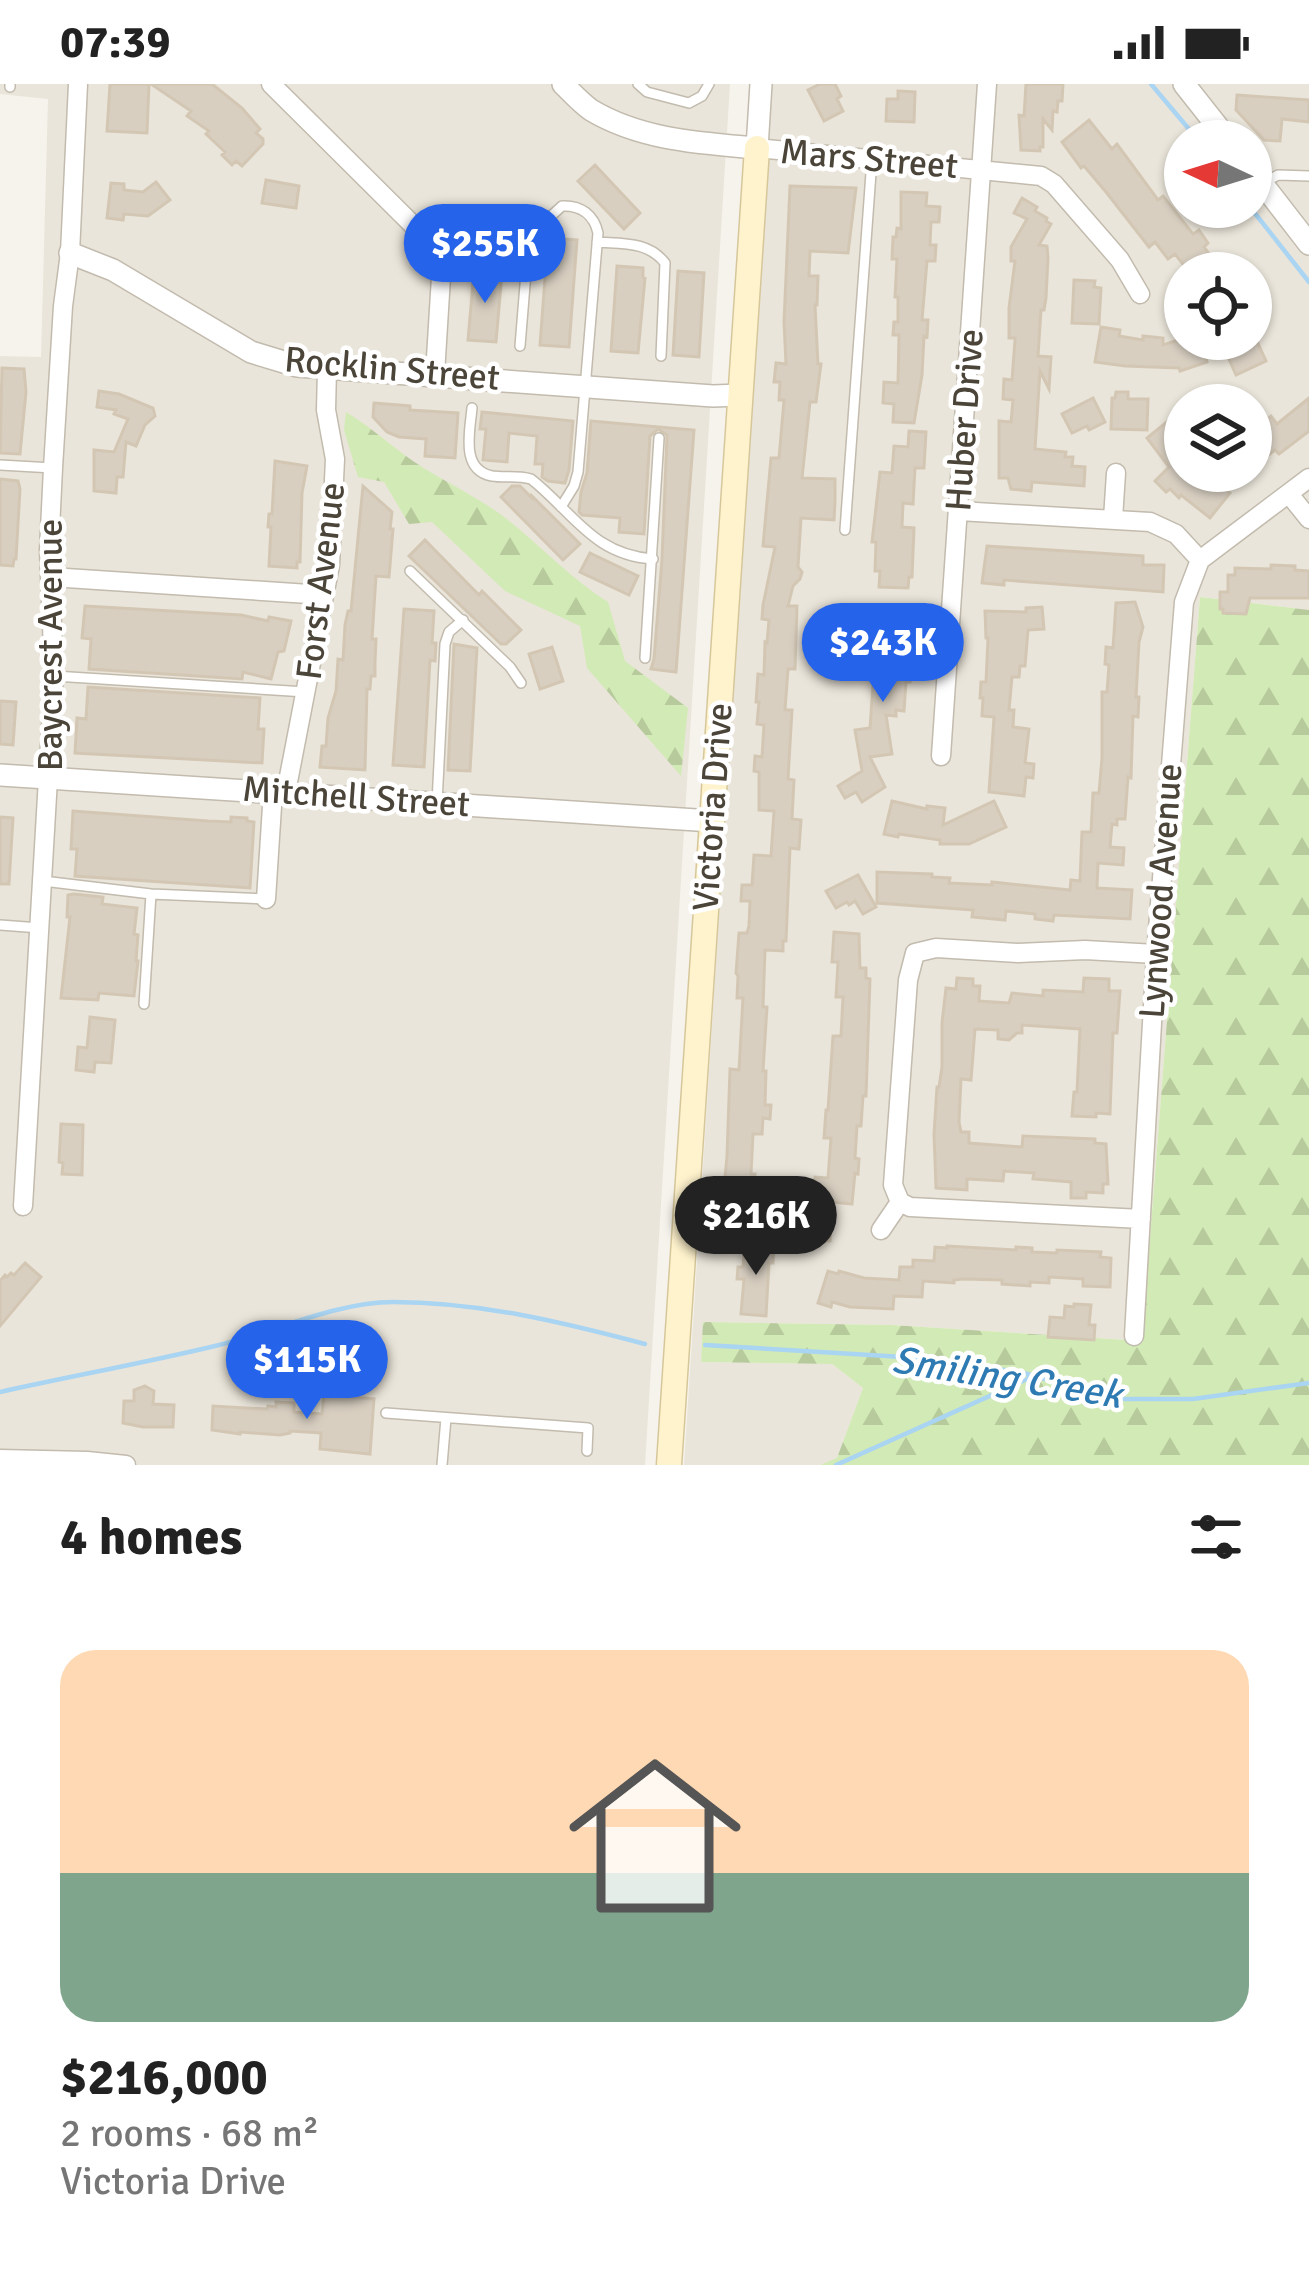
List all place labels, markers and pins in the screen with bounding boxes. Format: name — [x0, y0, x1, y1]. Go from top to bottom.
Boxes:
pin: $255K — [401, 204, 569, 306]
pin: $243K — [799, 603, 967, 705]
pin: $216K — [672, 1176, 840, 1278]
pin: $115K — [223, 1320, 391, 1422]

